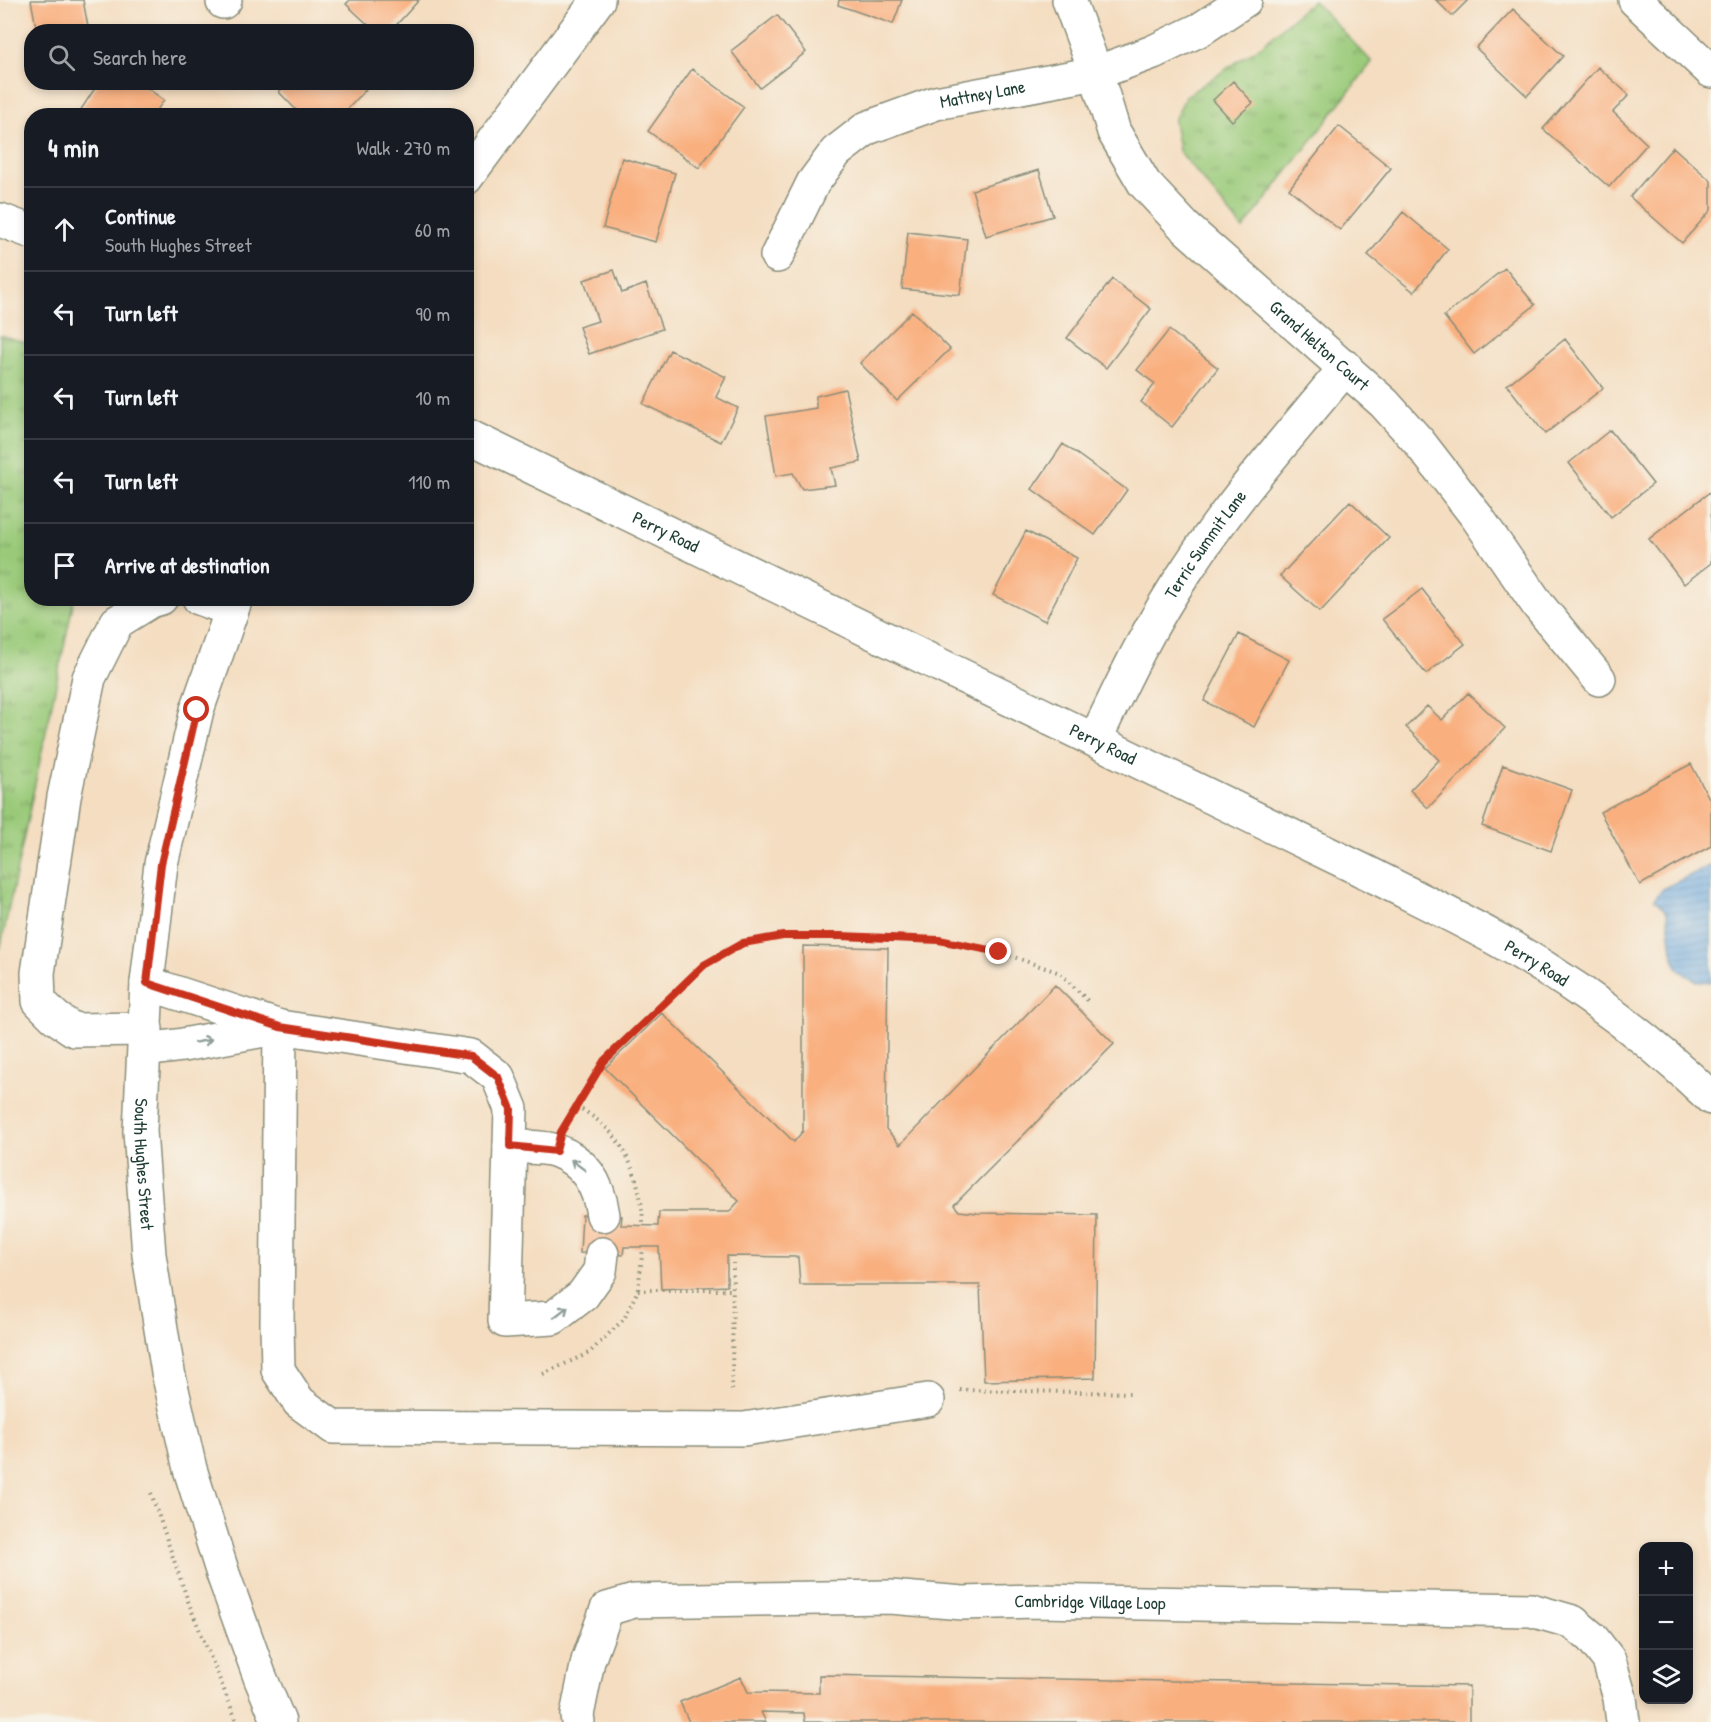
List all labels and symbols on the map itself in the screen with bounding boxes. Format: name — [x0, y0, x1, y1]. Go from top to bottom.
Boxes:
street label: Mattney Lane — [938, 74, 1027, 114]
street label: Grand Helton Court — [1264, 294, 1375, 397]
street label: Terric Summit Lane — [1158, 484, 1252, 604]
street label: Perry Road — [629, 505, 703, 558]
route start — [183, 696, 209, 722]
street label: Perry Road — [1066, 717, 1141, 771]
street label: Perry Road — [1500, 933, 1574, 992]
route end — [985, 938, 1011, 964]
one-way arrow — [193, 1035, 212, 1046]
street label: South Hughes Street — [128, 1098, 160, 1232]
one-way arrow — [570, 1159, 586, 1172]
one-way arrow — [552, 1305, 568, 1318]
street label: Cambridge Village Loop — [1014, 1588, 1166, 1615]

